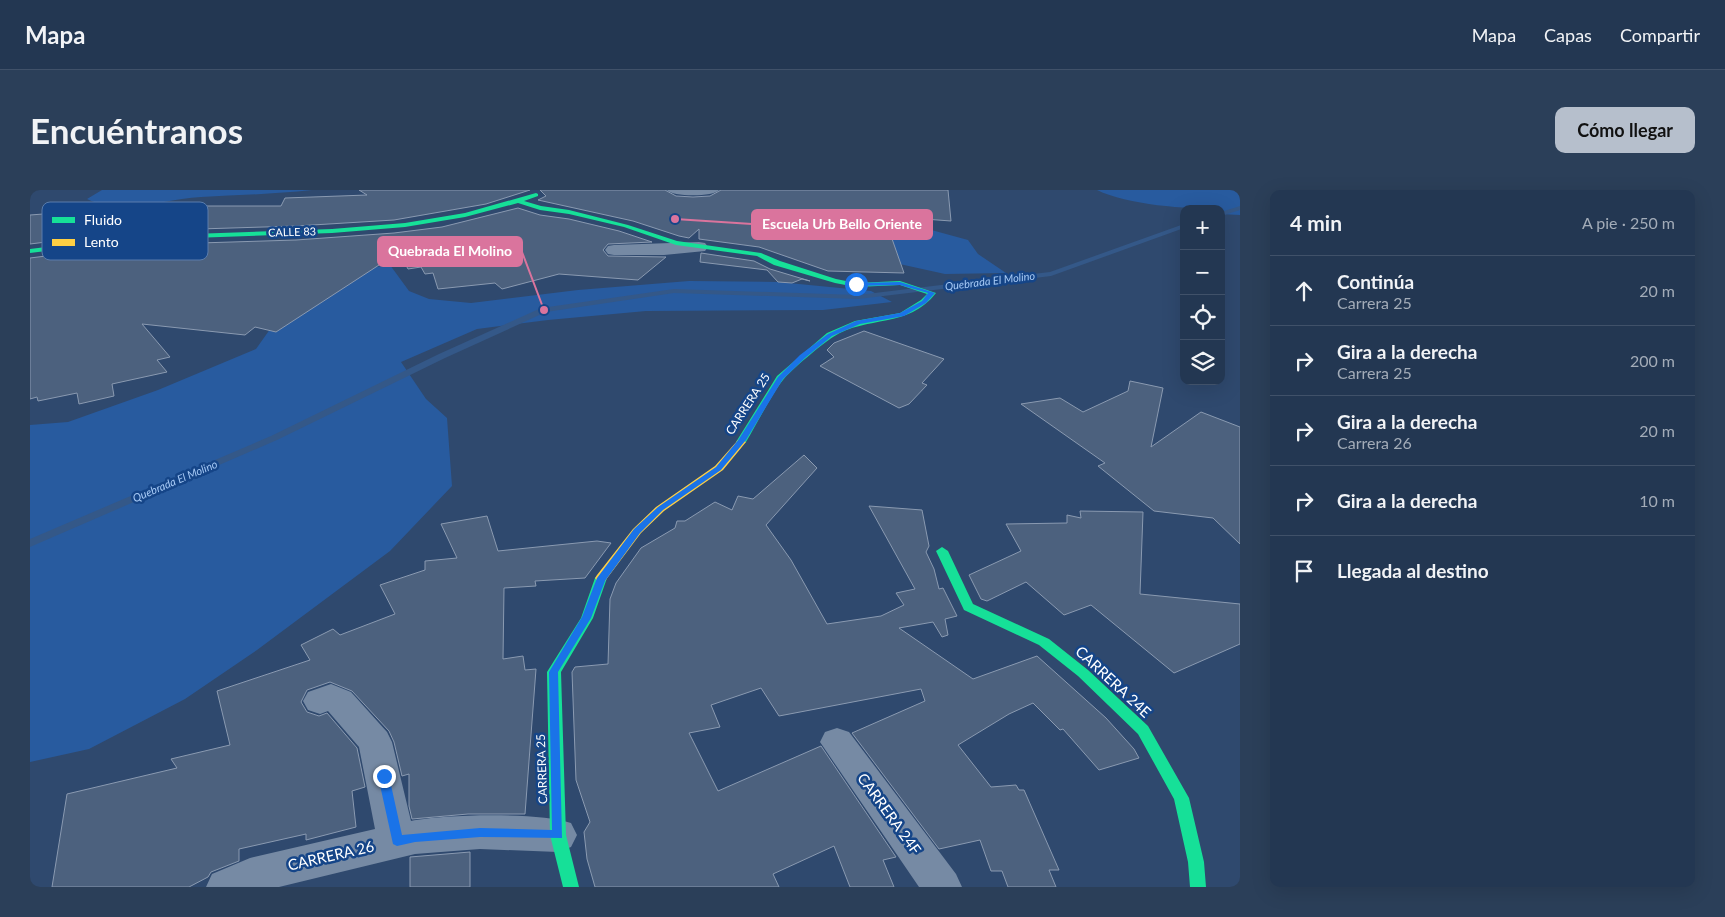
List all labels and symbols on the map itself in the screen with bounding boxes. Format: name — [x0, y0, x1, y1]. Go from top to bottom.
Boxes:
legend — [42, 202, 208, 260]
callout: Escuela Urb Bello Oriente — [752, 210, 932, 239]
text: Fluido — [84, 211, 122, 228]
text: Escuela Urb Bello Oriente — [762, 215, 922, 232]
street label: CALLE 83 — [268, 224, 316, 239]
text: Lento — [84, 233, 119, 250]
callout: Quebrada El Molino — [378, 237, 522, 266]
text: Quebrada El Molino — [388, 242, 512, 259]
water label: Quebrada El Molino — [944, 268, 1036, 292]
route start — [845, 273, 868, 296]
street label: CARRERA 25 — [722, 370, 773, 437]
water label: Quebrada El Molino — [131, 457, 219, 504]
street label: CARRERA 24E — [1072, 642, 1155, 721]
street label: CARRERA 25 — [533, 734, 550, 804]
route end — [373, 765, 396, 788]
street label: CARRERA 24F — [854, 769, 925, 858]
street label: CARRERA 26 — [286, 836, 376, 874]

